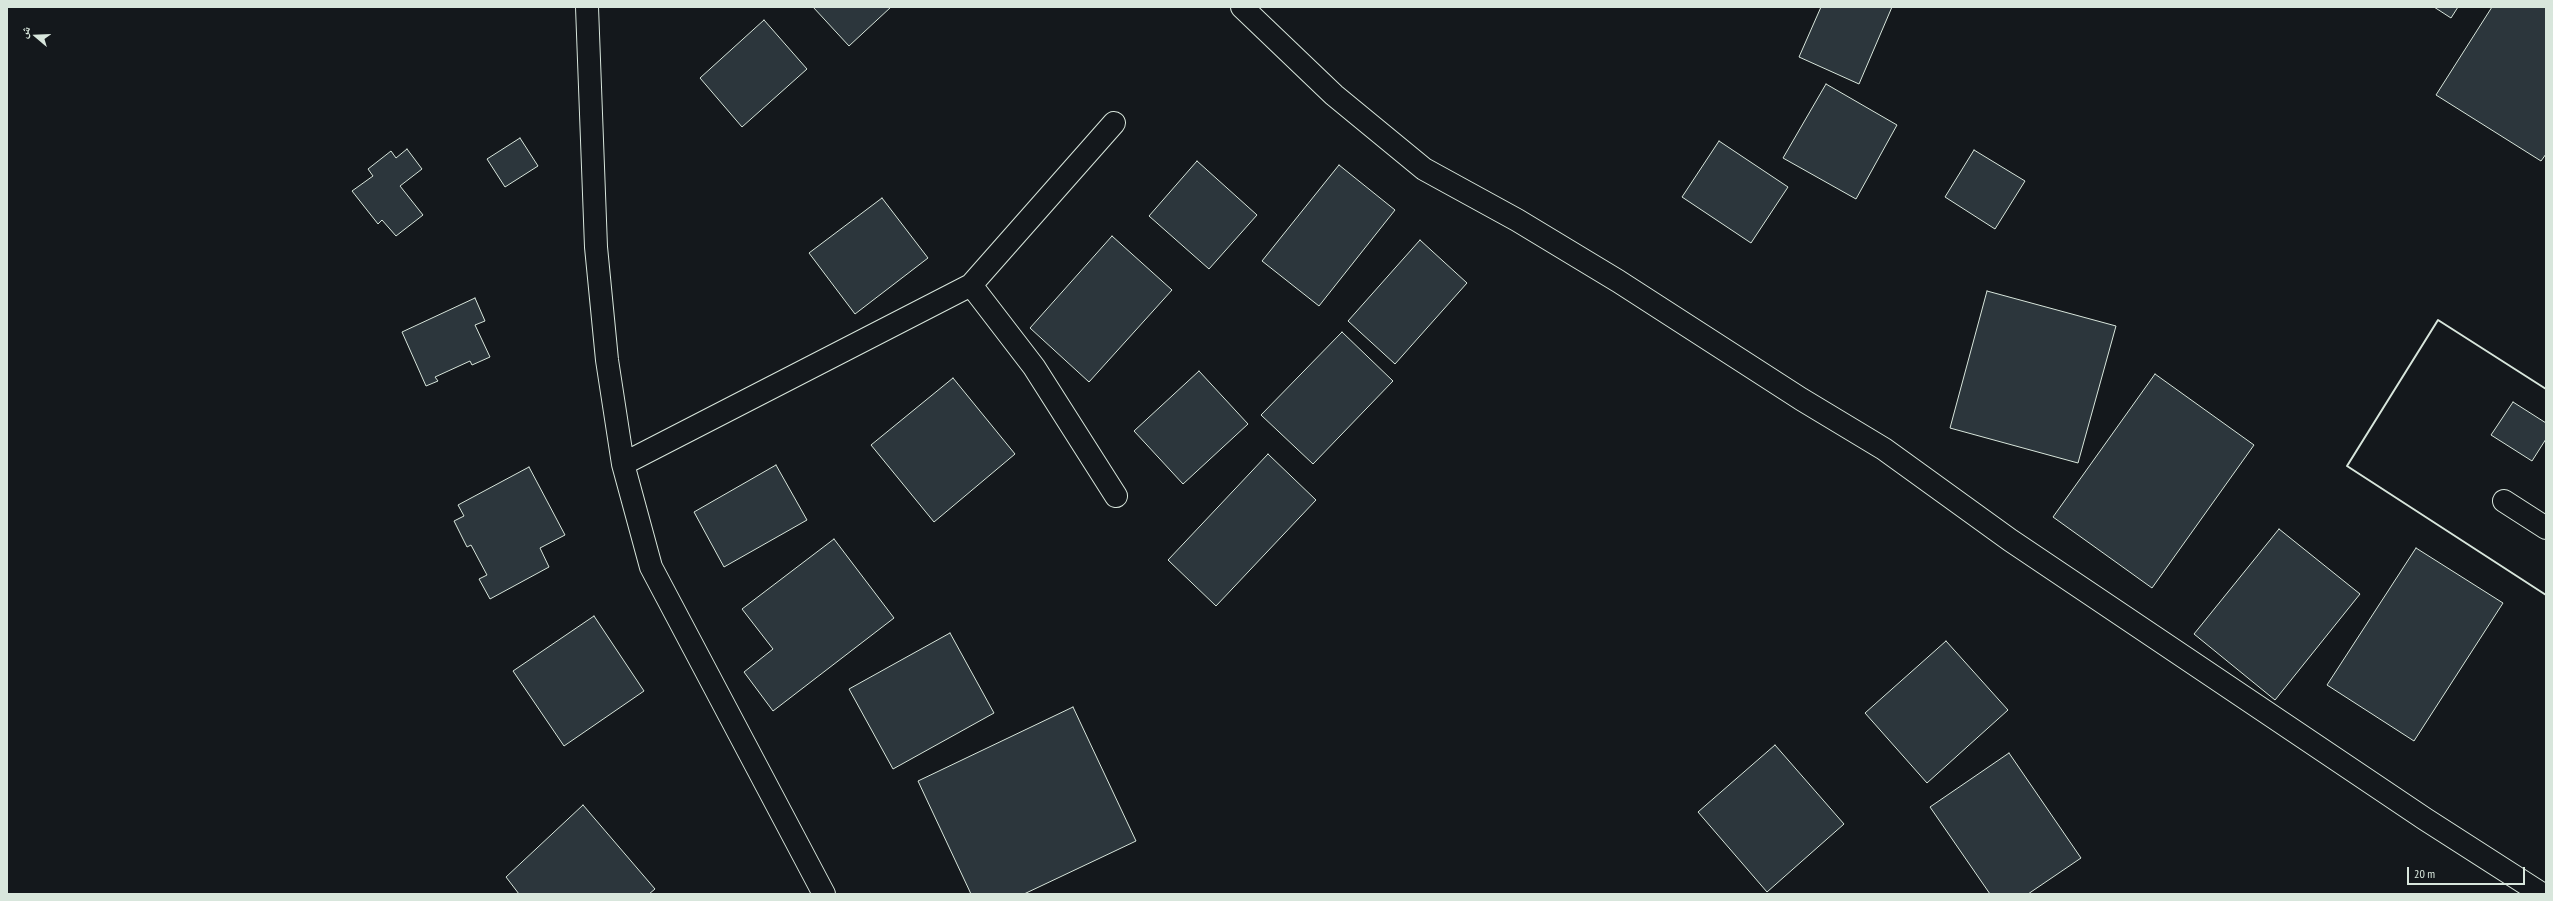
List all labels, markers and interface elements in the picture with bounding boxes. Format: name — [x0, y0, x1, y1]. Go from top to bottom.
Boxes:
north arrow — [16, 16, 56, 56]
text: ش — [16, 24, 33, 40]
scale bar — [2409, 859, 2527, 885]
text: 20 m — [2414, 866, 2435, 881]

